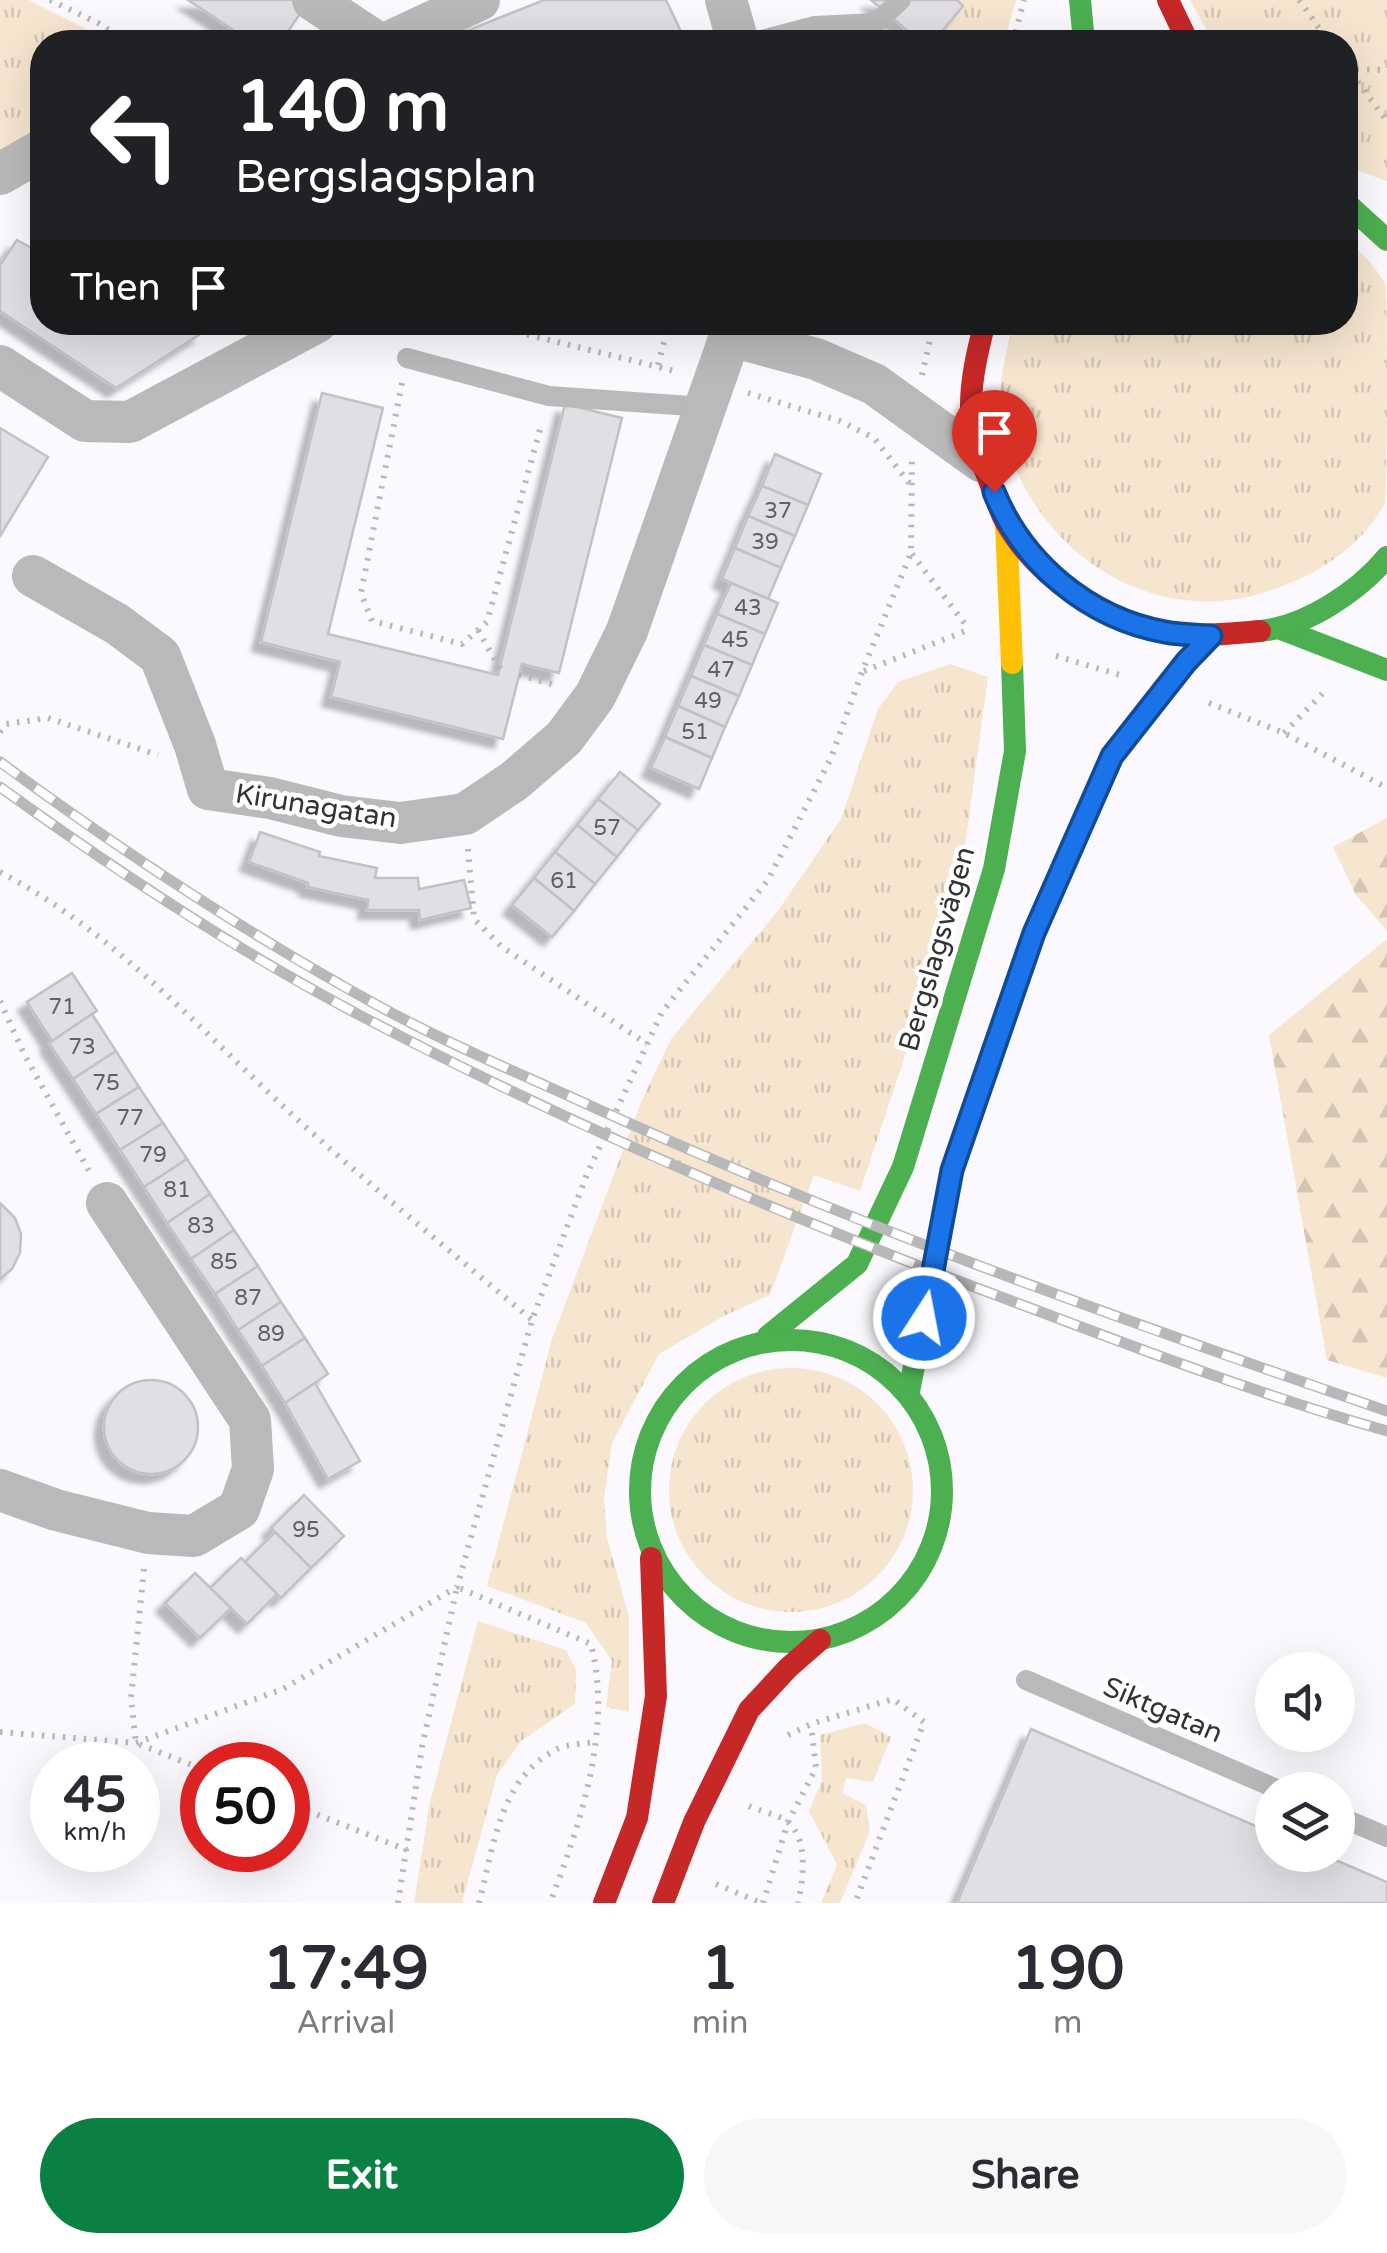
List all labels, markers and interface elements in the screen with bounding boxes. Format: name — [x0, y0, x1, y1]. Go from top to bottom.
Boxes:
text: 140 m — [235, 66, 449, 150]
icon: left — [70, 70, 200, 200]
text: Bergslagsplan — [235, 151, 537, 205]
icon: arrive — [181, 260, 236, 315]
text: Then — [70, 265, 161, 311]
pin — [952, 390, 1037, 493]
icon: arrive — [967, 405, 1022, 460]
house number: 37 — [764, 498, 792, 524]
house number: 39 — [751, 529, 779, 555]
house number: 43 — [734, 595, 762, 621]
house number: 45 — [721, 627, 749, 653]
house number: 47 — [707, 657, 735, 683]
house number: 49 — [694, 688, 722, 714]
house number: 51 — [681, 719, 709, 745]
street label: Kirunagatan — [233, 776, 399, 836]
house number: 57 — [593, 815, 621, 841]
street label: Bergslagsvägen — [892, 843, 982, 1055]
house number: 61 — [550, 868, 578, 894]
house number: 71 — [48, 994, 76, 1020]
house number: 73 — [68, 1034, 96, 1060]
house number: 75 — [92, 1070, 120, 1096]
house number: 77 — [116, 1105, 144, 1131]
house number: 79 — [139, 1142, 167, 1168]
house number: 81 — [163, 1177, 191, 1203]
house number: 83 — [187, 1213, 215, 1239]
house number: 85 — [210, 1249, 238, 1275]
position arrow — [872, 1266, 976, 1370]
house number: 87 — [234, 1285, 262, 1311]
house number: 89 — [257, 1321, 285, 1347]
house number: 95 — [292, 1517, 320, 1543]
map controls — [1255, 1652, 1355, 1872]
button: sound — [1255, 1652, 1355, 1752]
street label: Siktgatan — [1098, 1670, 1228, 1750]
speed limit sign: 50 — [180, 1742, 310, 1872]
text: 45 — [64, 1765, 126, 1825]
button: layers — [1255, 1772, 1355, 1872]
text: km/h — [64, 1817, 126, 1847]
text: 17:49 — [263, 1933, 429, 2005]
text: 1 — [701, 1933, 739, 2005]
text: 190 — [1011, 1933, 1124, 2005]
text: Arrival — [296, 2004, 395, 2042]
text: min — [692, 2004, 749, 2042]
text: m — [1053, 2004, 1082, 2042]
button: Exit — [40, 2118, 684, 2233]
button: Share — [704, 2118, 1347, 2233]

